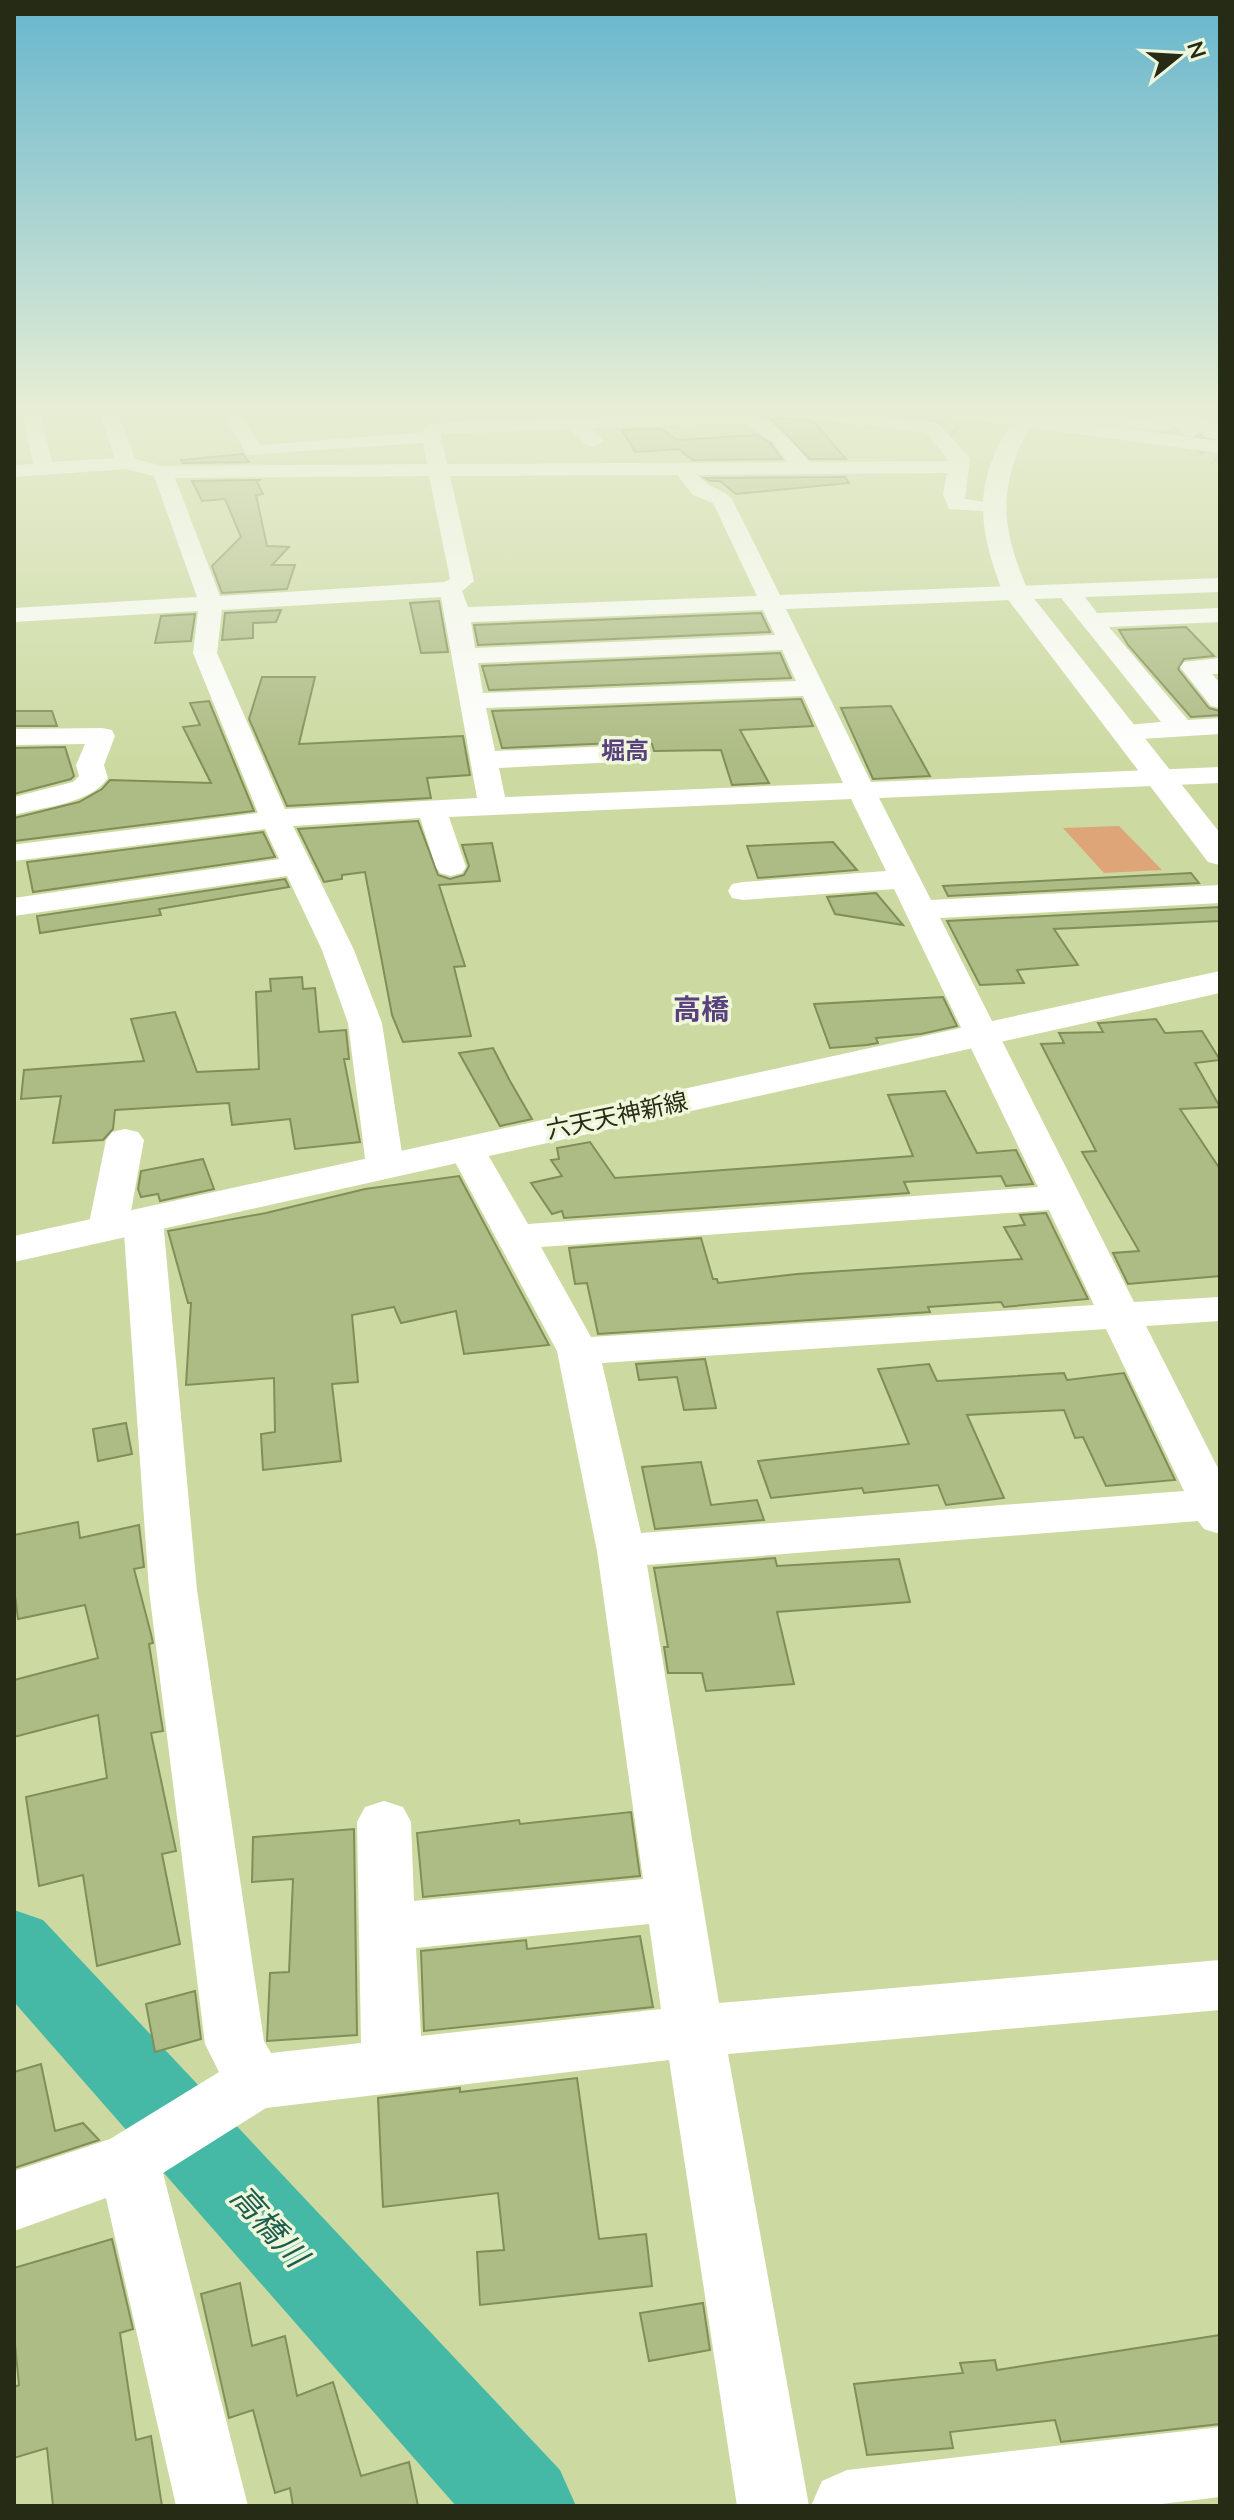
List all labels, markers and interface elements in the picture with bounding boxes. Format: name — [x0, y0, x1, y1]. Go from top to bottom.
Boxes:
north arrow — [1138, 16, 1218, 96]
text: N — [1179, 38, 1213, 63]
district label: 堀高 — [601, 735, 649, 767]
district label: 高橋 — [673, 991, 729, 1029]
street label: 六天天神新線 — [543, 1085, 691, 1147]
water label: 高橋川 — [221, 2176, 319, 2279]

